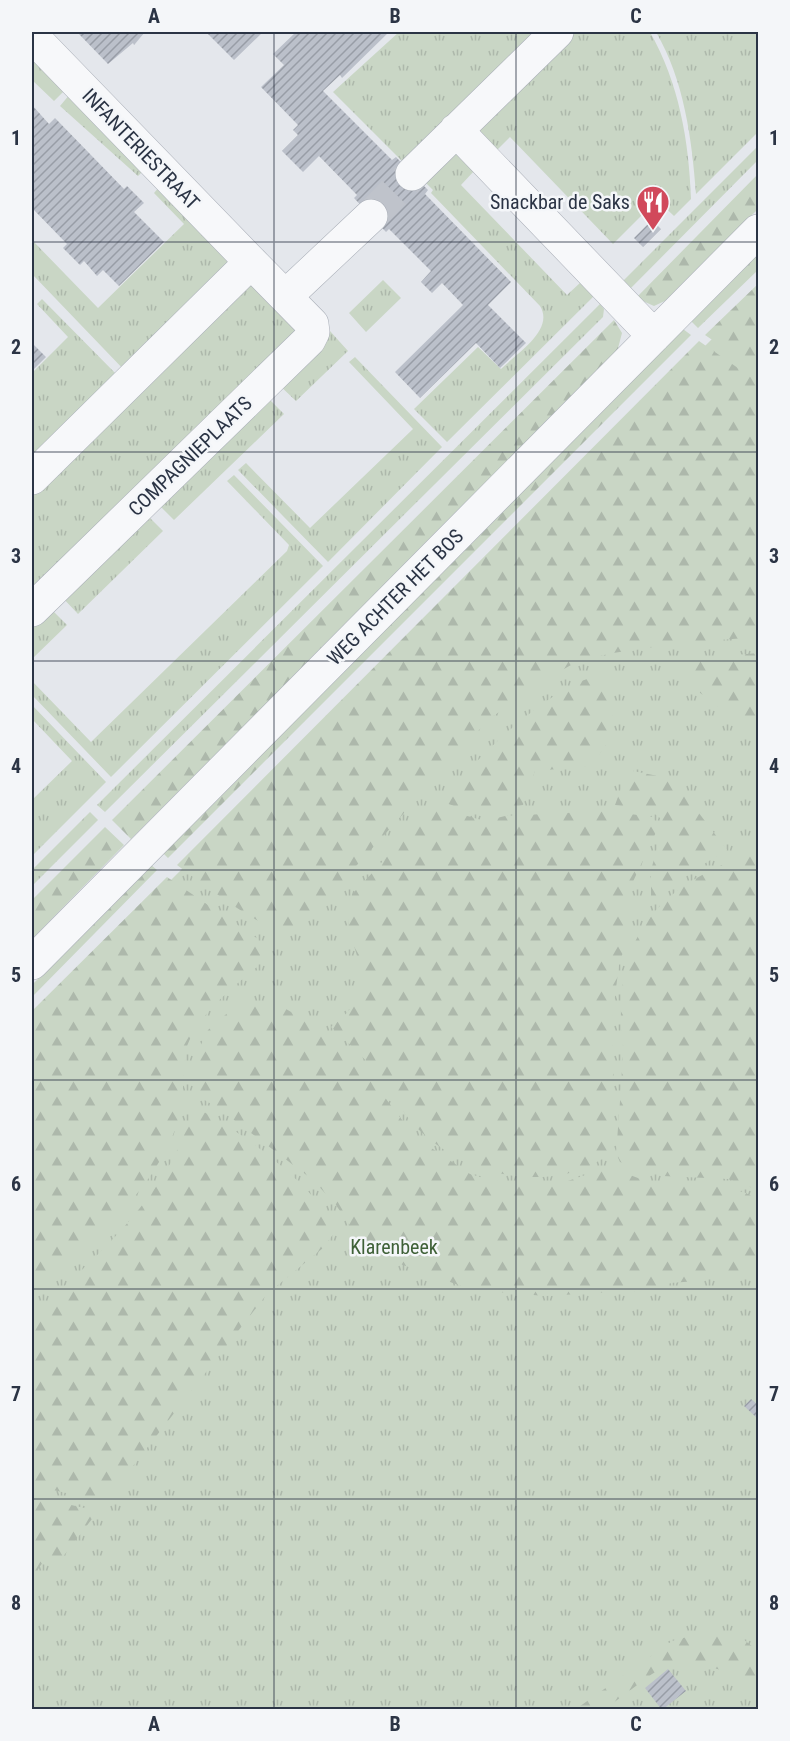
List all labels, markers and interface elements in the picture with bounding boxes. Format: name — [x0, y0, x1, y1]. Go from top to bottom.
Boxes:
text: A — [148, 4, 160, 28]
text: B — [389, 4, 401, 28]
text: C — [630, 4, 642, 28]
street label: INFANTERIESTRAAT — [77, 84, 205, 214]
text: 1 — [11, 126, 21, 150]
text: 1 — [769, 126, 779, 150]
restaurant icon: Snackbar de Saks — [635, 184, 671, 231]
place label: Snackbar de Saks — [490, 190, 630, 214]
text: 2 — [11, 335, 21, 359]
text: 2 — [769, 335, 779, 359]
street label: COMPAGNIEPLAATS — [123, 391, 257, 521]
street label: WEG ACHTER HET BOS — [322, 524, 468, 670]
text: 3 — [11, 544, 21, 568]
text: 3 — [769, 544, 779, 568]
text: 4 — [11, 754, 21, 778]
text: 4 — [769, 754, 779, 778]
text: 5 — [11, 963, 21, 987]
text: 5 — [769, 963, 779, 987]
text: 6 — [11, 1172, 21, 1196]
text: 6 — [769, 1172, 779, 1196]
park label: Klarenbeek — [350, 1235, 438, 1259]
text: 7 — [11, 1382, 21, 1406]
text: 7 — [769, 1382, 779, 1406]
text: 8 — [11, 1591, 21, 1615]
text: 8 — [769, 1591, 779, 1615]
text: A — [148, 1712, 160, 1736]
text: B — [389, 1712, 401, 1736]
text: C — [630, 1712, 642, 1736]

